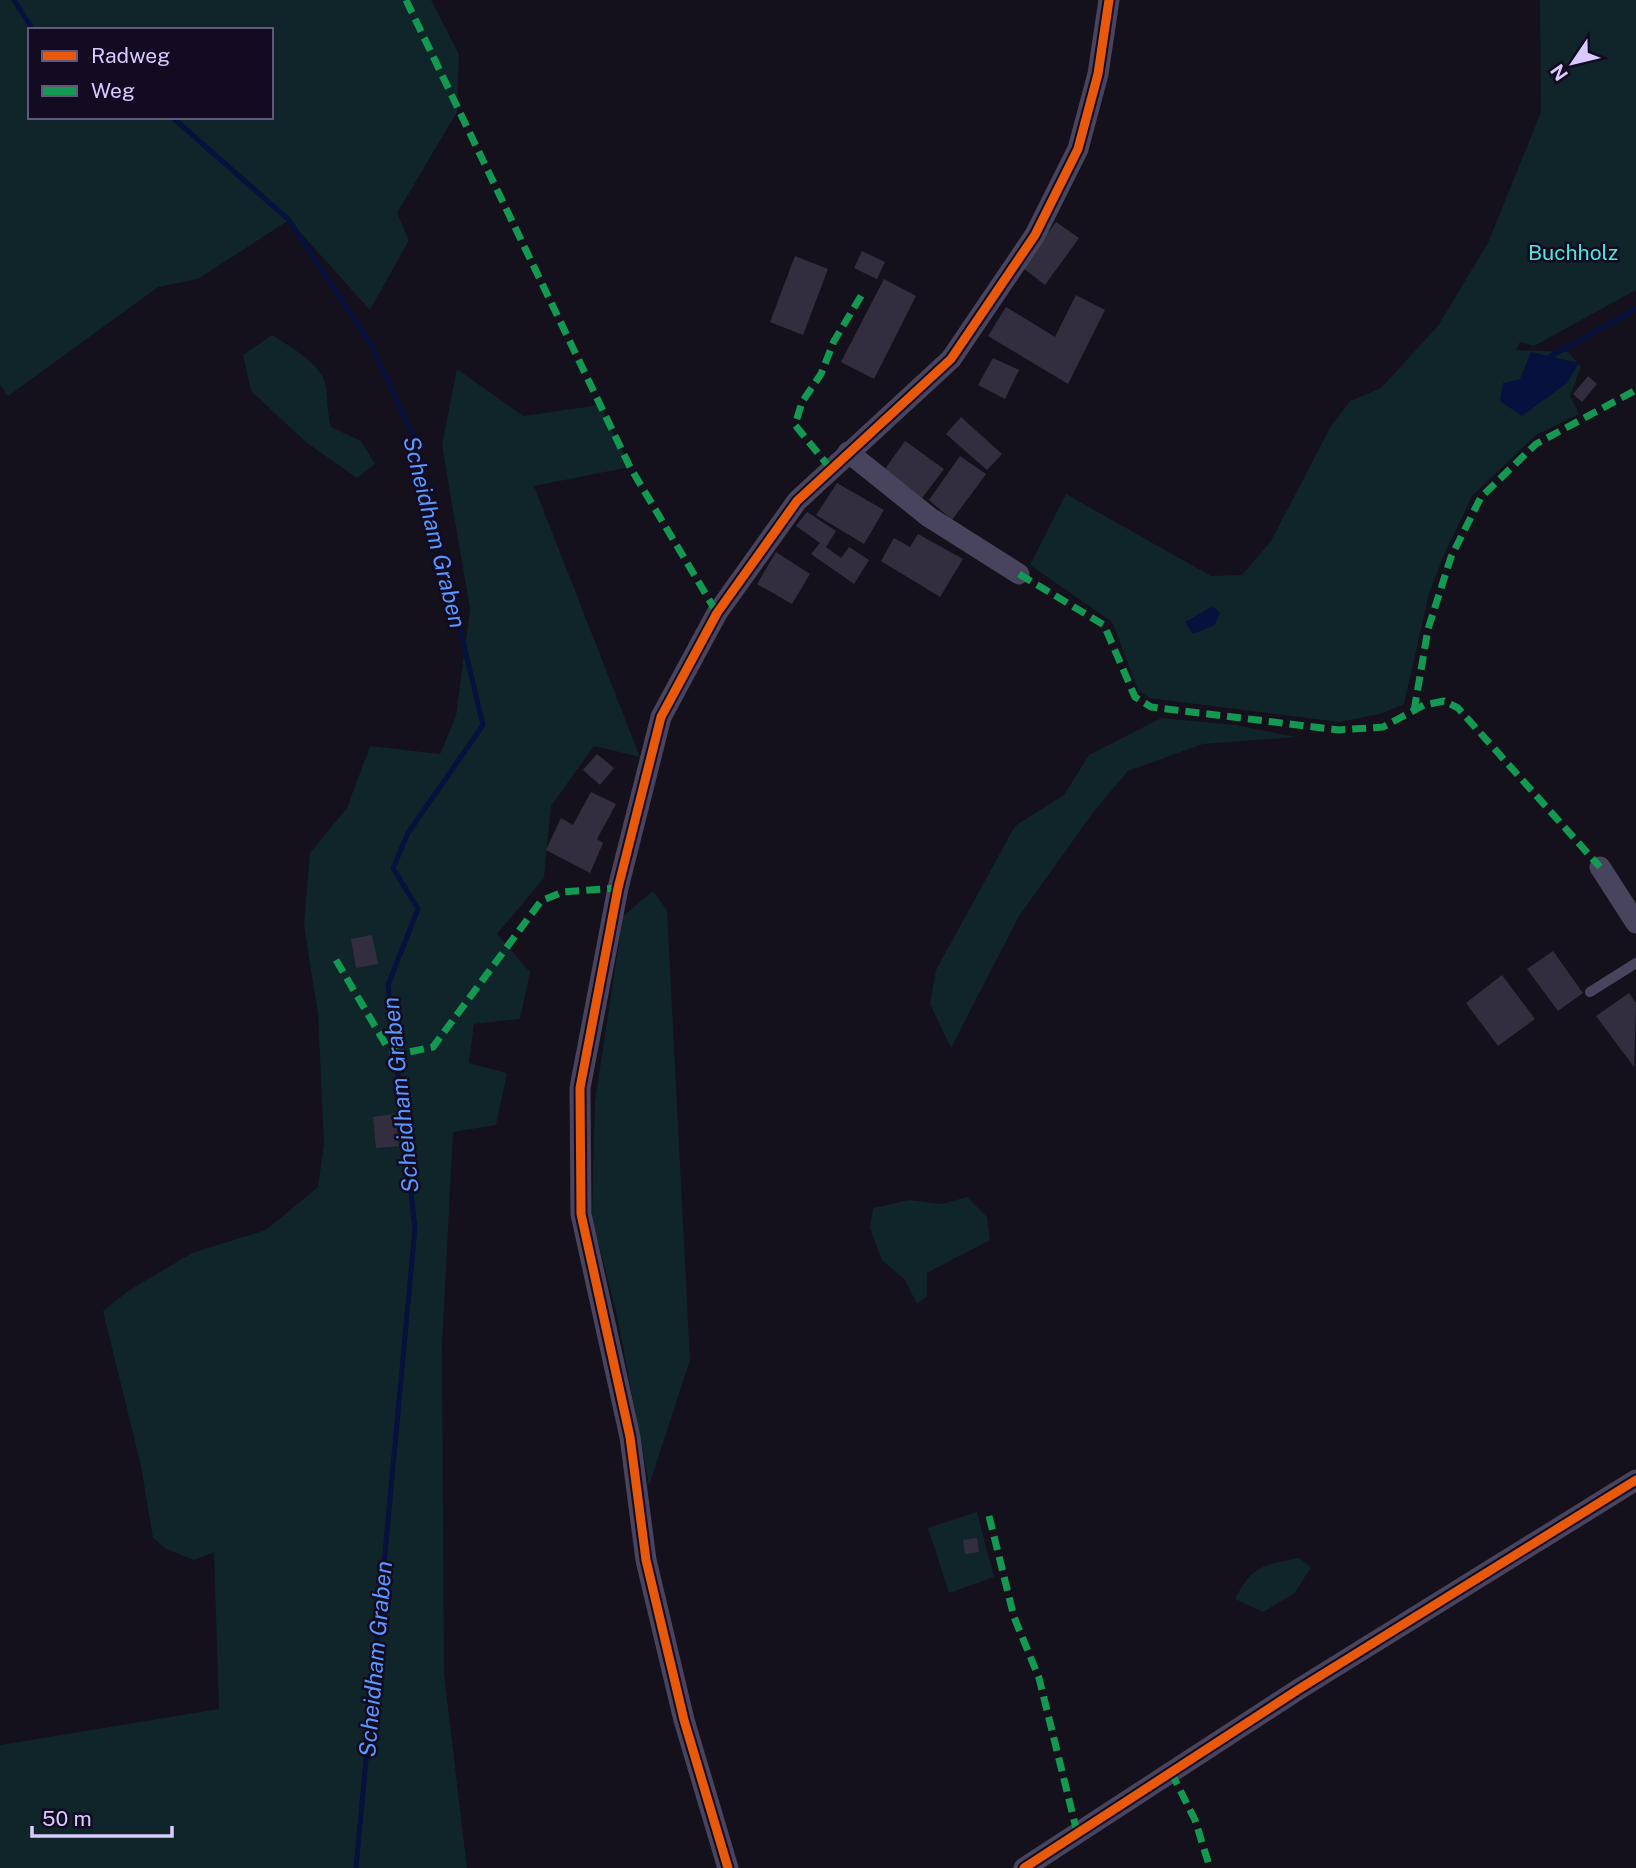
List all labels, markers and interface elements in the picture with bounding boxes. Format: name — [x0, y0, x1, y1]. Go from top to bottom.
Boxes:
legend — [28, 28, 273, 119]
north arrow — [1538, 28, 1608, 98]
text: Radweg — [91, 43, 170, 68]
text: N — [1546, 60, 1572, 85]
text: Weg — [91, 78, 135, 103]
park label: Buchholz — [1528, 240, 1618, 265]
water label: Scheidham Graben — [398, 433, 472, 631]
water label: Scheidham Graben — [376, 996, 424, 1194]
water label: Scheidham Graben — [353, 1560, 397, 1758]
scale bar — [32, 1794, 172, 1838]
text: 50 m — [42, 1806, 92, 1831]

